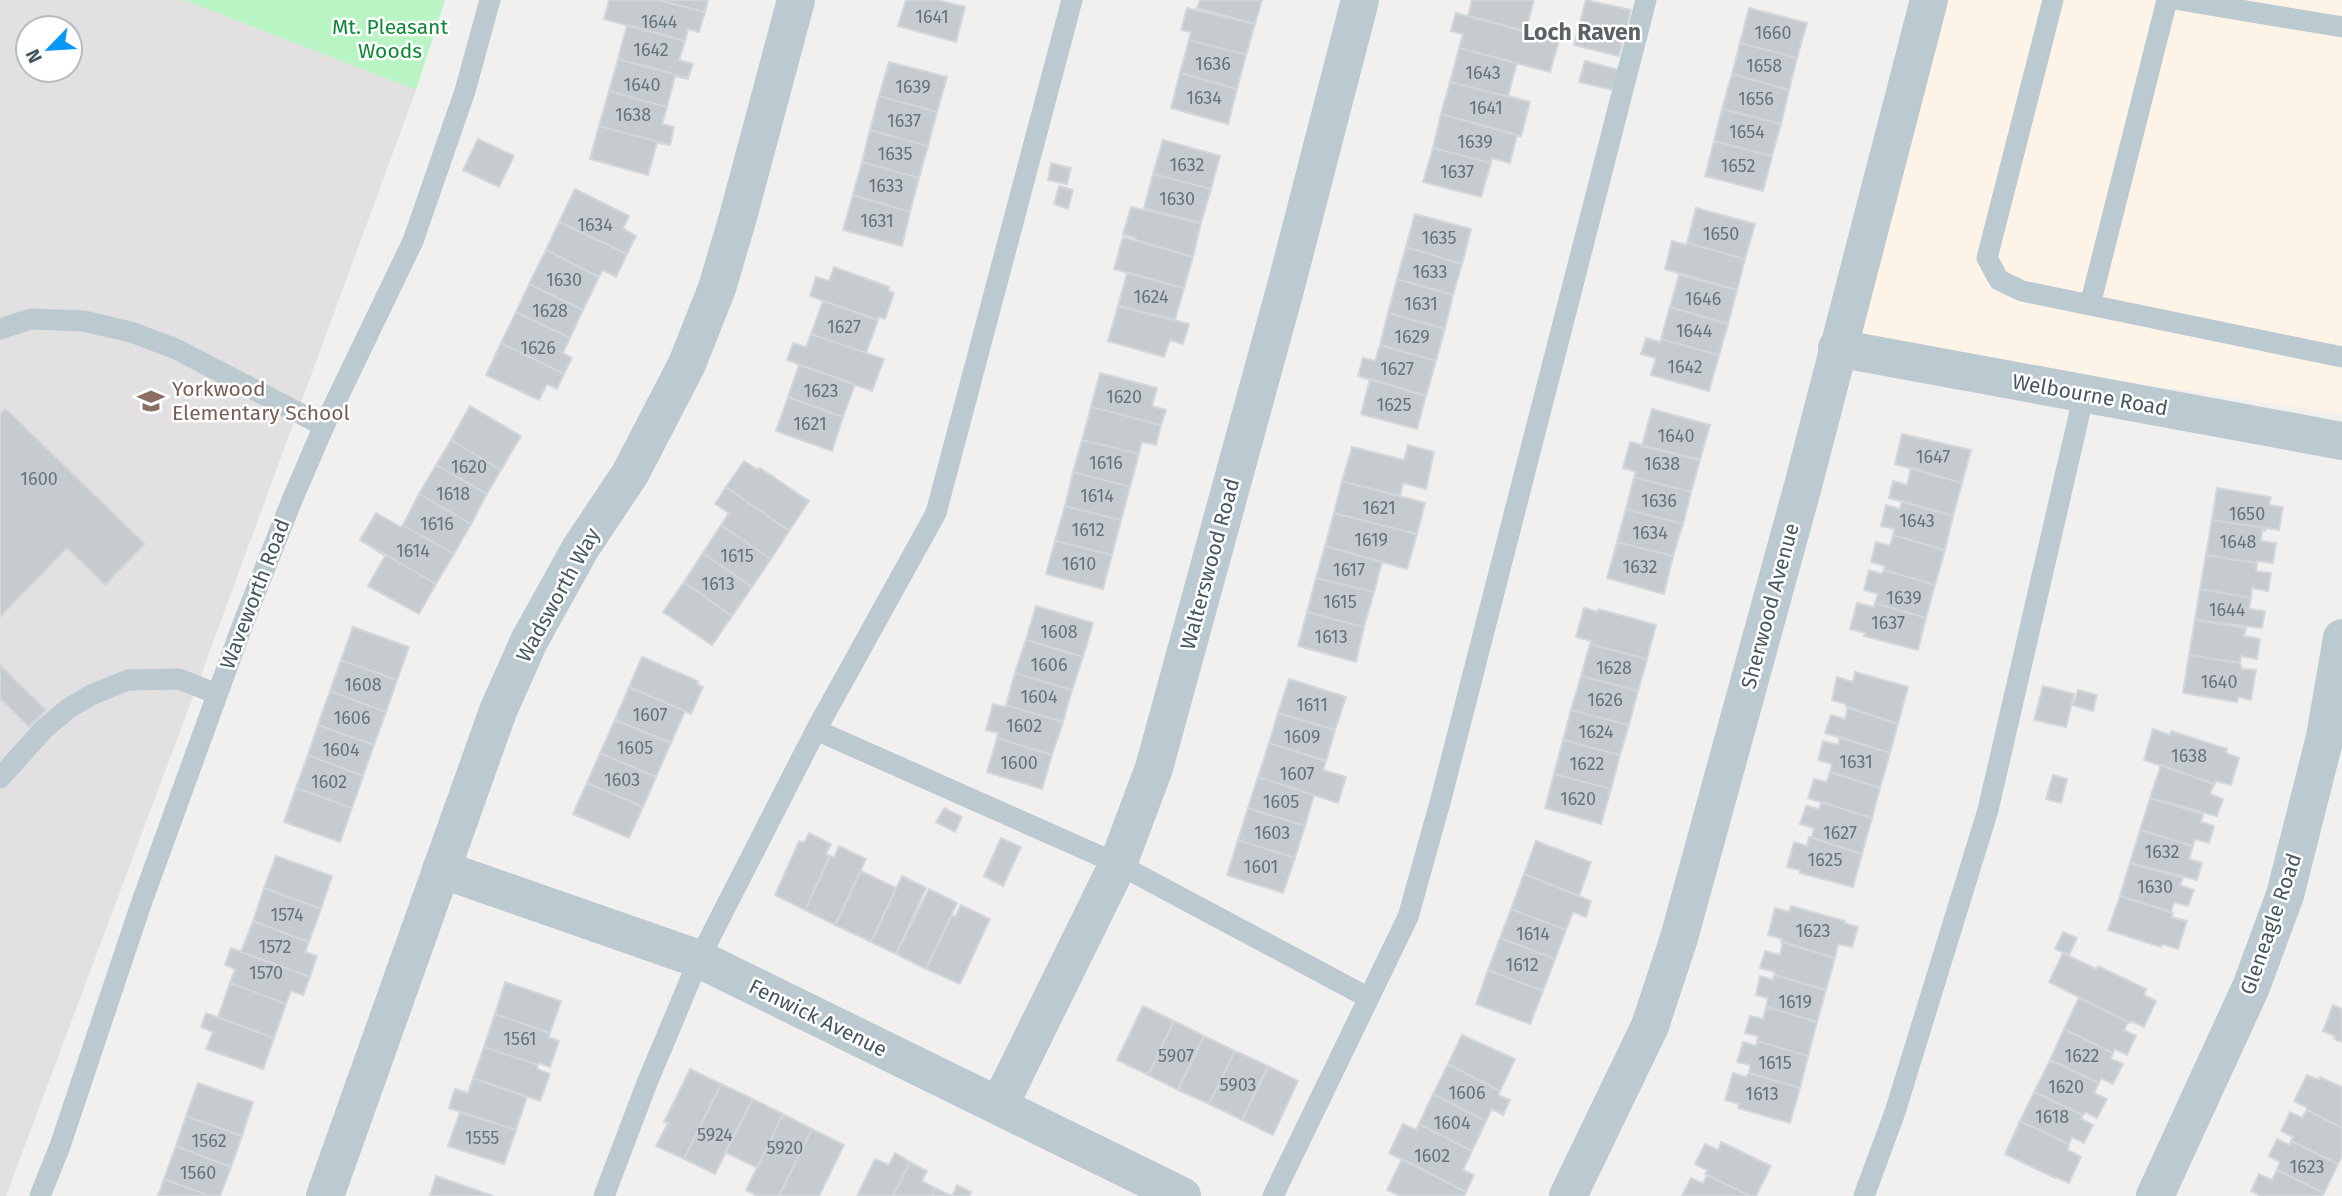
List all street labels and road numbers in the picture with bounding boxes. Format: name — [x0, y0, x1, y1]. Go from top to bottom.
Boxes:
street label: Welbourne Road — [2010, 369, 2170, 421]
street label: Walterswood Road — [1175, 475, 1245, 653]
street label: Waveworth Road — [214, 515, 296, 673]
street label: Sherwood Avenue — [1735, 520, 1805, 692]
street label: Wadsworth Way — [510, 523, 606, 667]
street label: Gleneagle Road — [2235, 850, 2307, 998]
street label: Fenwick Avenue — [745, 973, 891, 1063]

